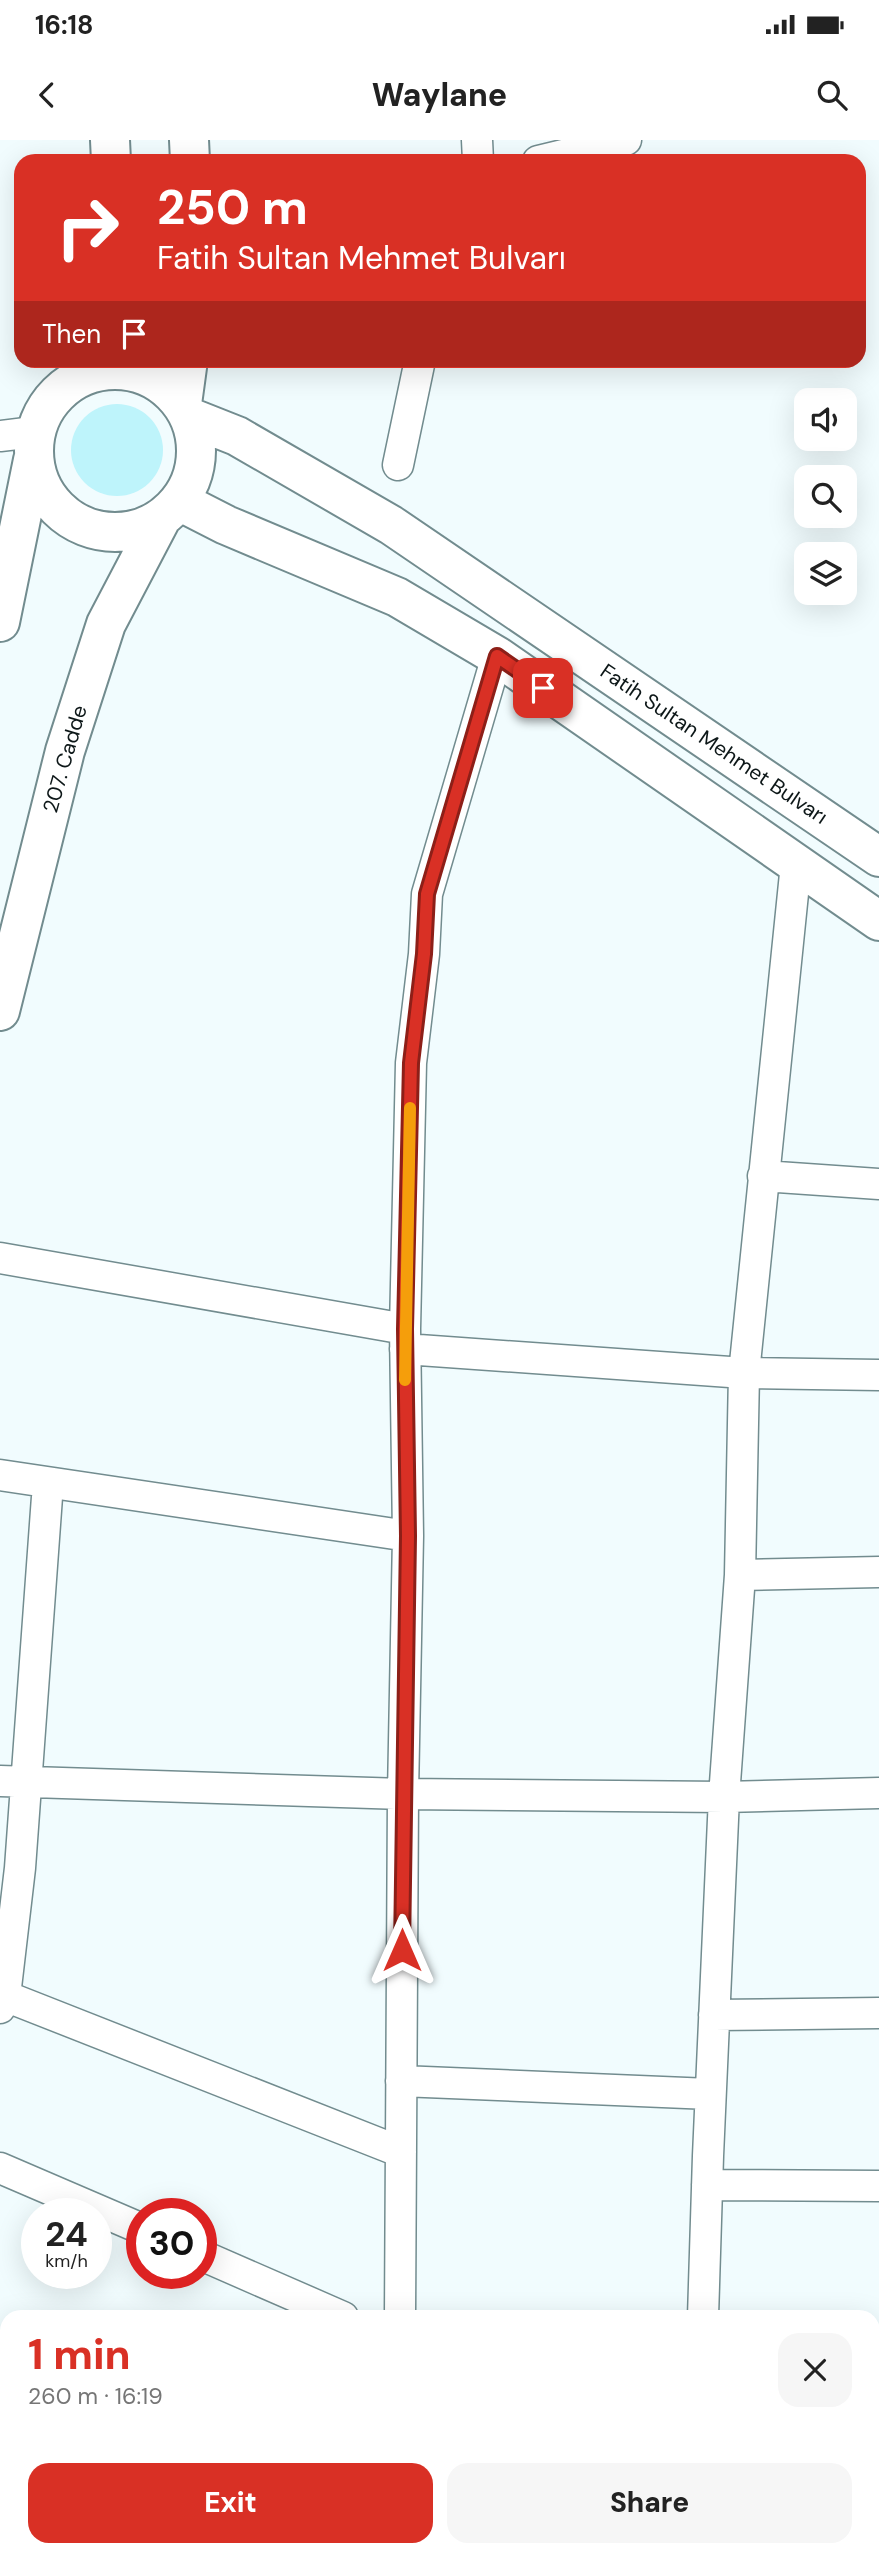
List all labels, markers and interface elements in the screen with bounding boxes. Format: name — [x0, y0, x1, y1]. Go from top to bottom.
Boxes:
text: 16:18 — [35, 8, 93, 42]
text: Waylane — [372, 74, 507, 116]
icon: back — [28, 76, 66, 114]
icon: search — [813, 76, 851, 114]
text: 250 m — [157, 175, 308, 239]
icon: right — [42, 182, 133, 273]
text: Fatih Sultan Mehmet Bulvarı — [157, 237, 566, 279]
icon: arrive — [115, 315, 153, 353]
text: Then — [42, 317, 101, 351]
map controls — [794, 388, 857, 605]
button: sound — [794, 388, 857, 451]
button: search — [794, 465, 857, 528]
button: layers — [794, 542, 857, 605]
street label: Fatih Sultan Mehmet Bulvarı — [595, 657, 833, 831]
pin — [513, 658, 573, 718]
icon: arrive — [524, 669, 562, 707]
street label: 207. Cadde — [36, 702, 94, 816]
position arrow — [365, 1913, 439, 1987]
speed limit sign: 30 — [126, 2198, 217, 2289]
text: 24 — [45, 2211, 88, 2257]
text: km/h — [45, 2249, 88, 2273]
text: 1 min — [28, 2327, 131, 2382]
button: close — [778, 2333, 852, 2407]
text: 260 m · 16:19 — [28, 2381, 163, 2411]
button: Exit — [28, 2463, 433, 2543]
button: Share — [447, 2463, 852, 2543]

